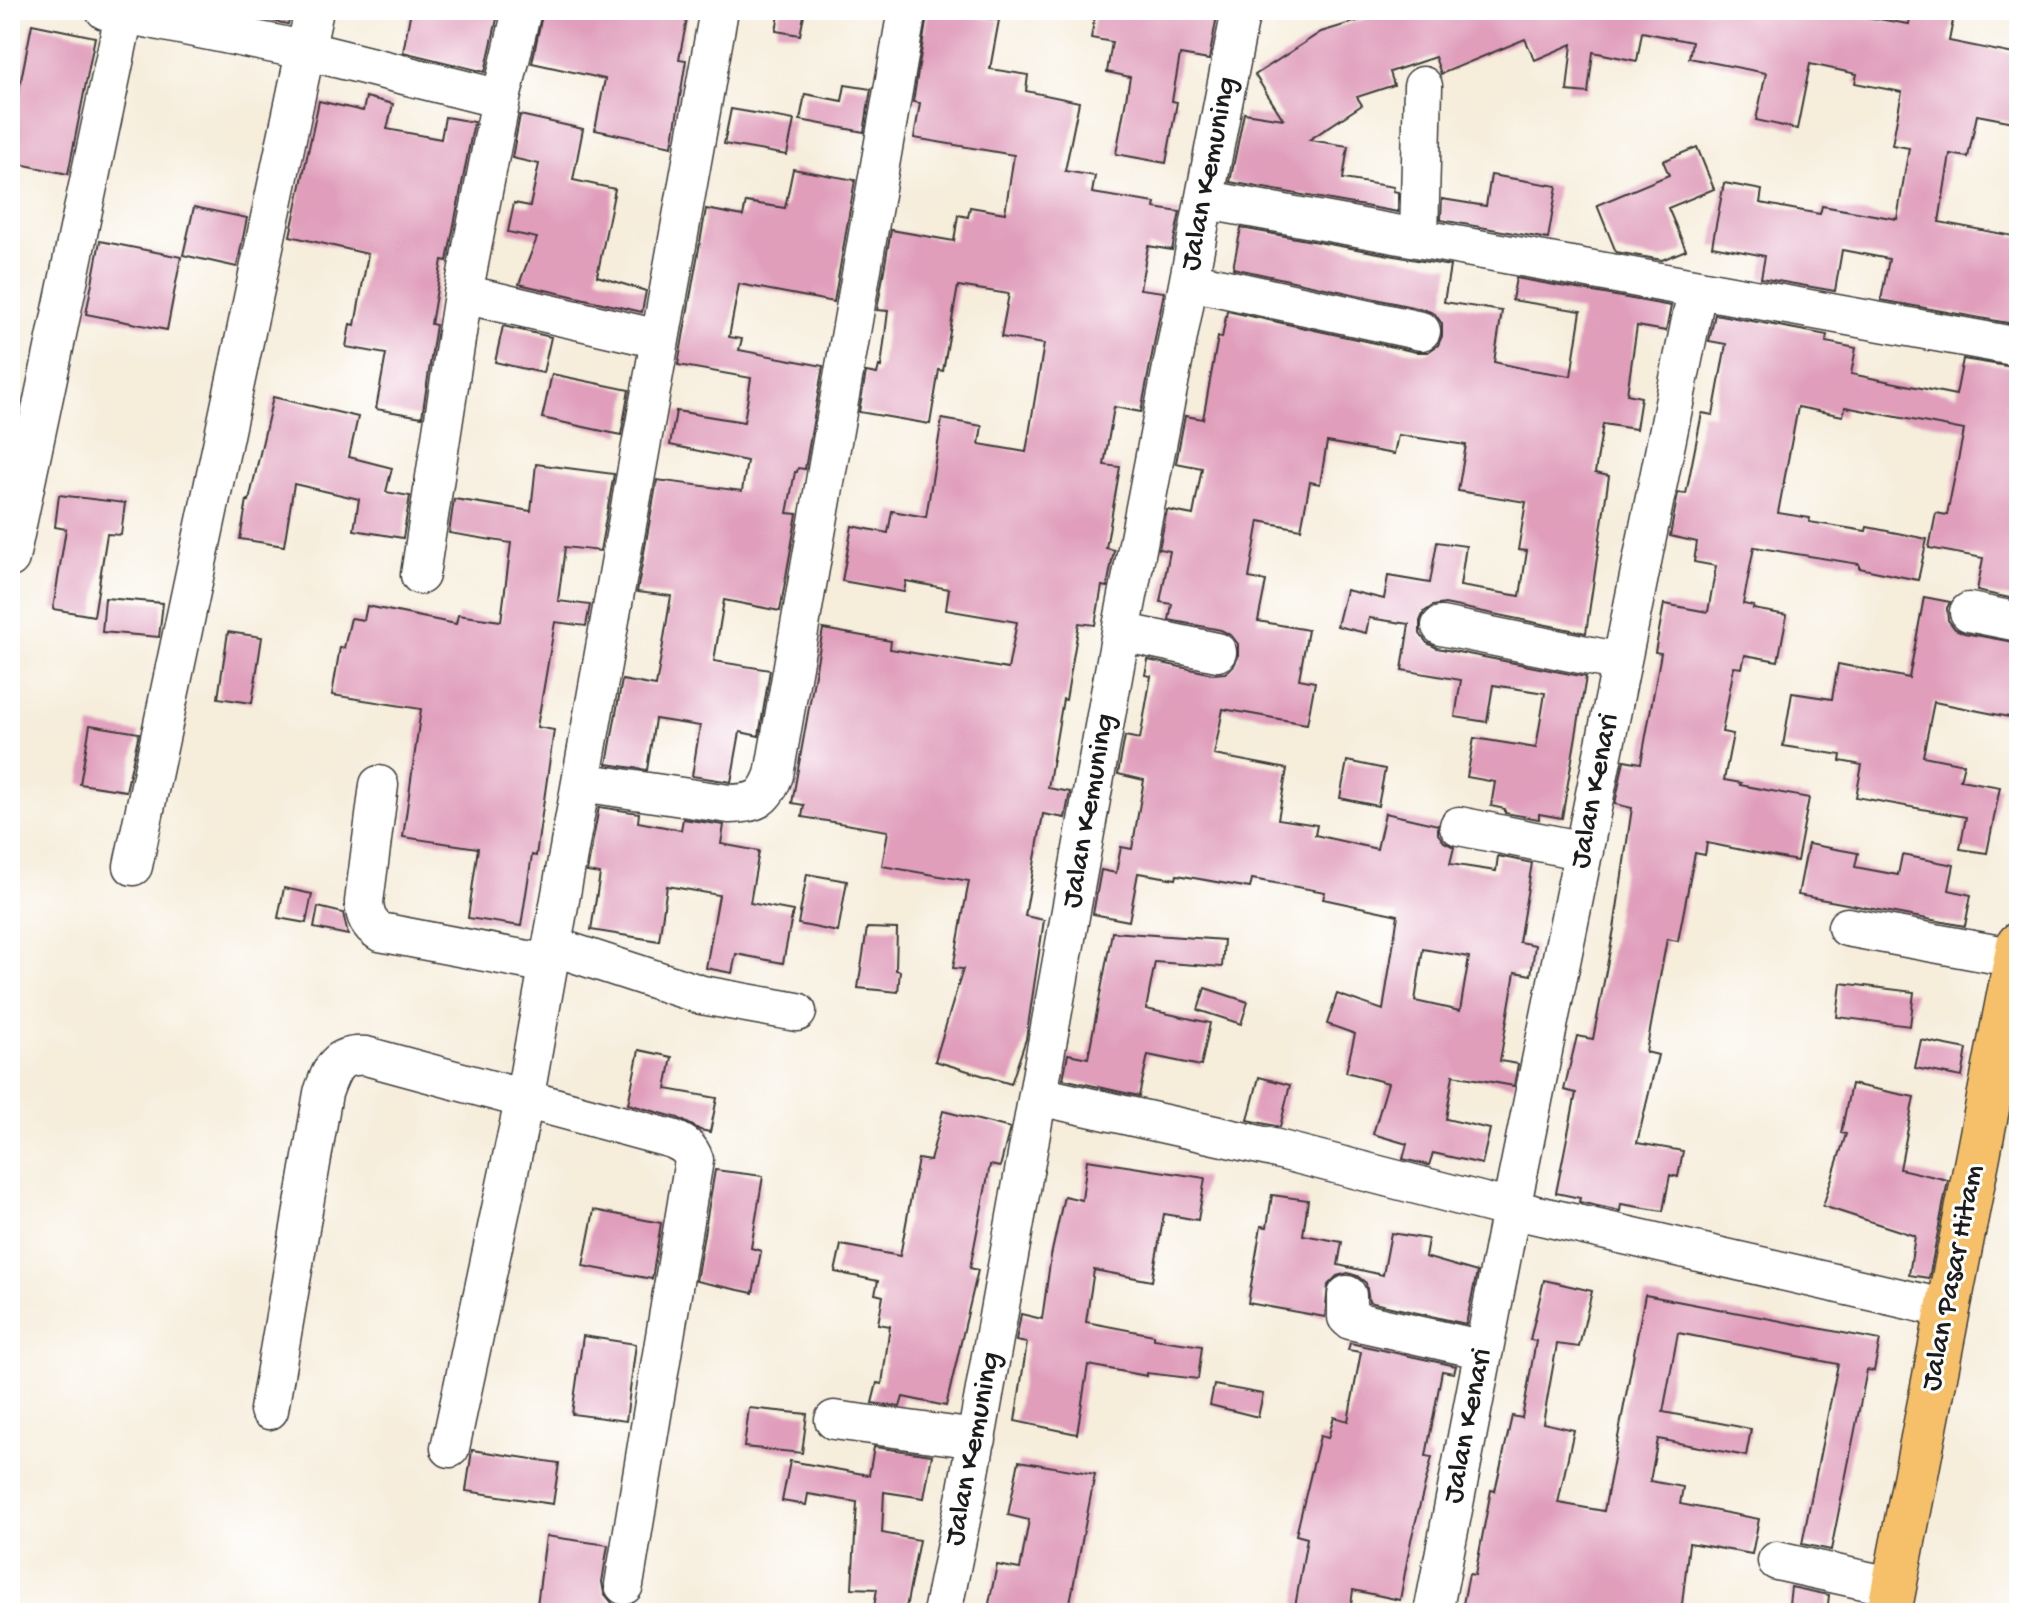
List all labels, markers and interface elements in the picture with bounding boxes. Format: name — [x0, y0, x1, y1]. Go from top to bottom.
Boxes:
street label: Jalan Kemuning — [1174, 74, 1246, 274]
street label: Jalan Kenari — [1564, 710, 1628, 872]
street label: Jalan Kemuning — [1056, 711, 1124, 911]
street label: Jalan Pasar Hitam — [1915, 1162, 1993, 1394]
street label: Jalan Kenari — [1437, 1345, 1501, 1507]
street label: Jalan Kemuning — [938, 1349, 1010, 1549]

